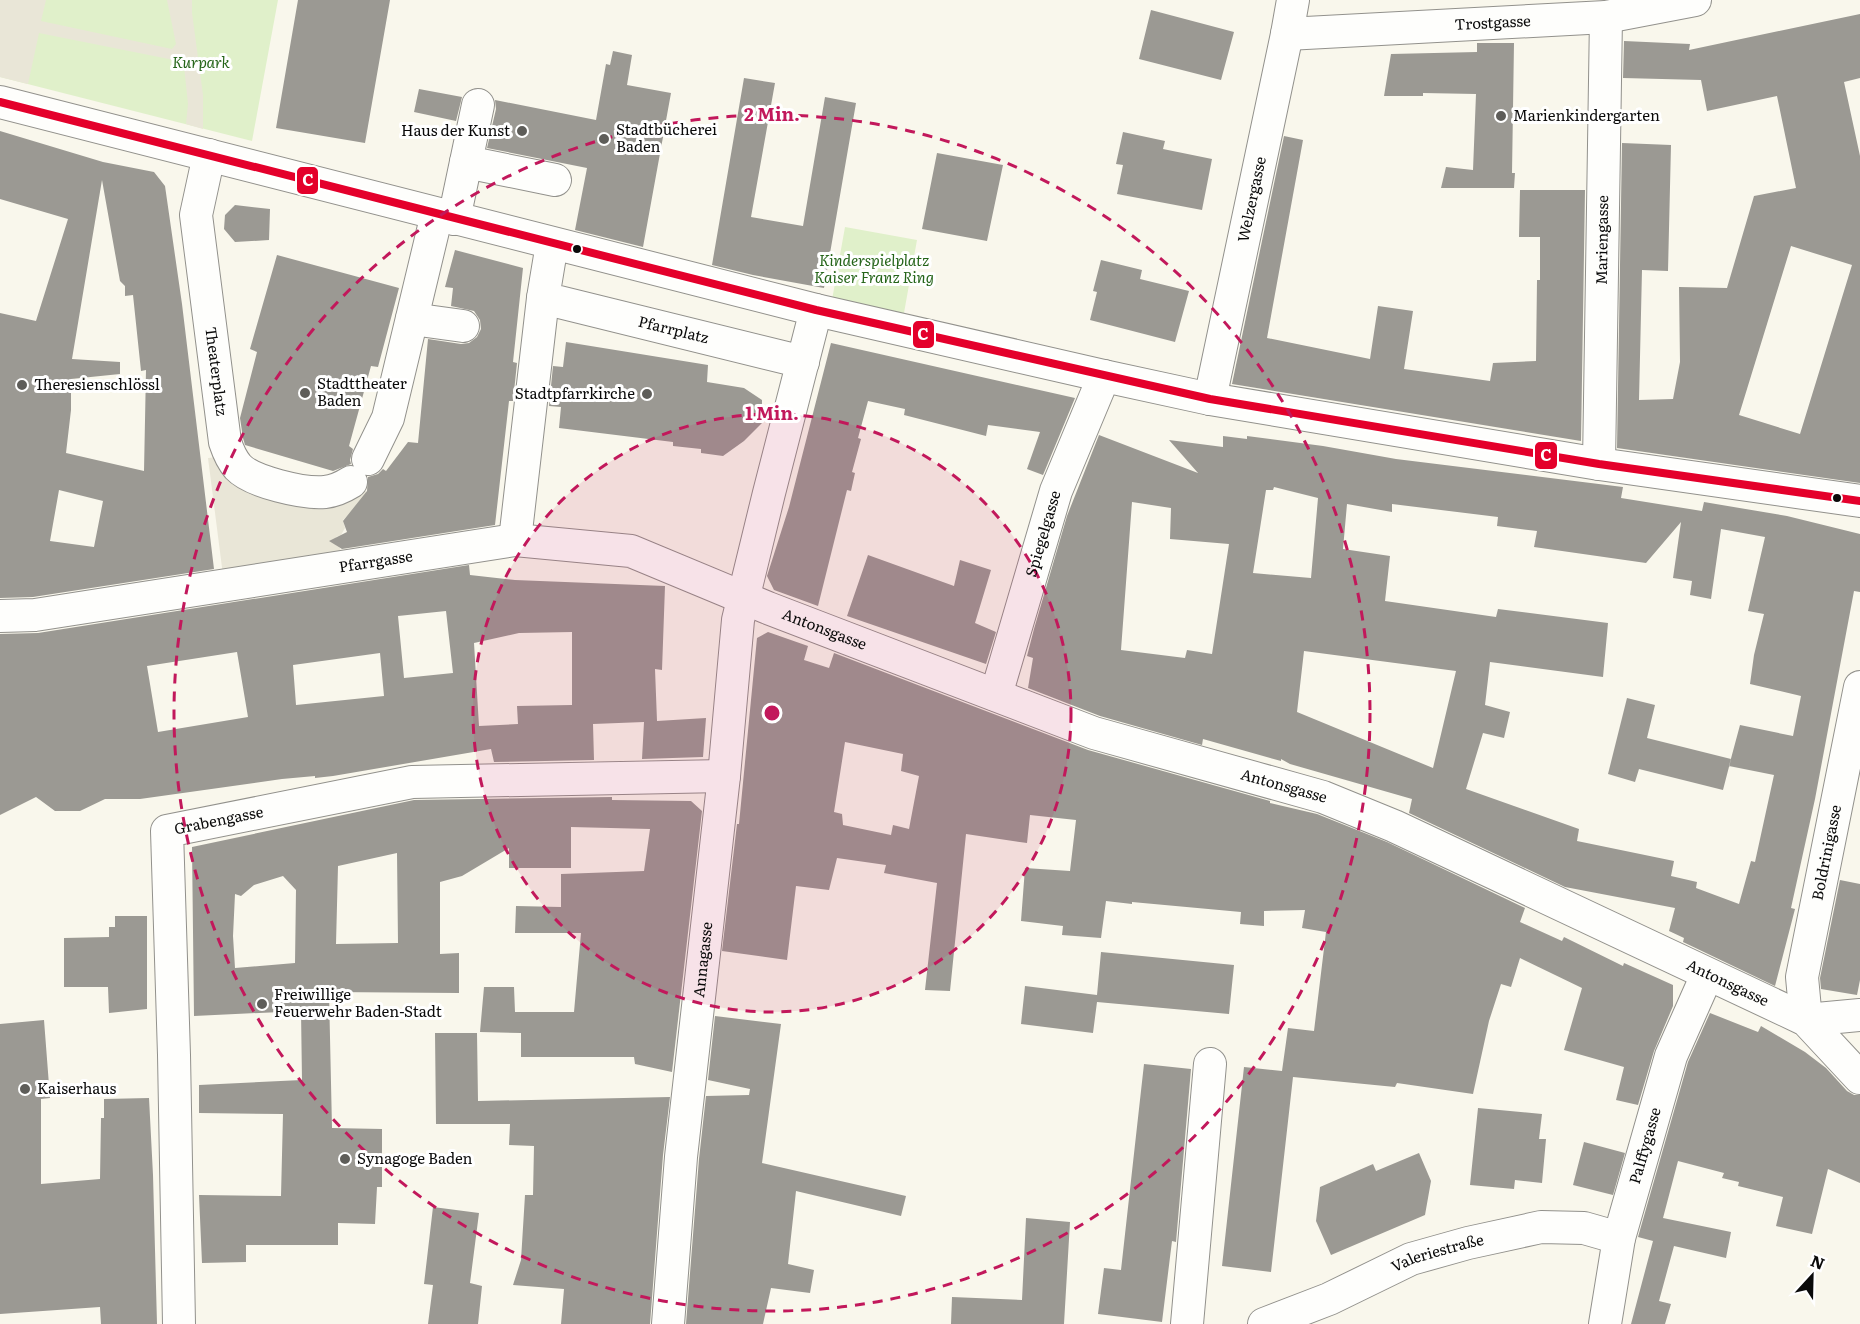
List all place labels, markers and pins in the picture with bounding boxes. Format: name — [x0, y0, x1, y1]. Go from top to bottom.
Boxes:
place label: Marienkindergarten — [1513, 103, 1660, 126]
marker: Marienkindergarten — [1494, 109, 1508, 123]
place label: Stadtbücherei Baden — [616, 117, 717, 157]
place label: Haus der Kunst — [401, 118, 510, 141]
marker: Haus der Kunst — [515, 124, 529, 138]
marker: Stadtbücherei Baden — [597, 132, 611, 146]
unlabelled marker — [571, 243, 583, 255]
place label: Stadttheater Baden — [317, 371, 407, 411]
place label: Theresienschlössl — [34, 372, 160, 395]
marker: Theresienschlössl — [15, 378, 29, 392]
place label: Stadtpfarrkirche — [515, 381, 635, 404]
marker: Stadttheater Baden — [298, 386, 312, 400]
marker: Stadtpfarrkirche — [640, 387, 654, 401]
unlabelled marker — [1831, 492, 1843, 504]
centre of rings — [762, 703, 782, 723]
place label: Freiwillige Feuerwehr Baden-Stadt — [274, 982, 442, 1022]
marker: Freiwillige Feuerwehr Baden-Stadt — [255, 997, 269, 1011]
place label: Kaiserhaus — [37, 1076, 117, 1099]
marker: Kaiserhaus — [18, 1082, 32, 1096]
place label: Synagoge Baden — [357, 1146, 473, 1169]
marker: Synagoge Baden — [338, 1152, 352, 1166]

